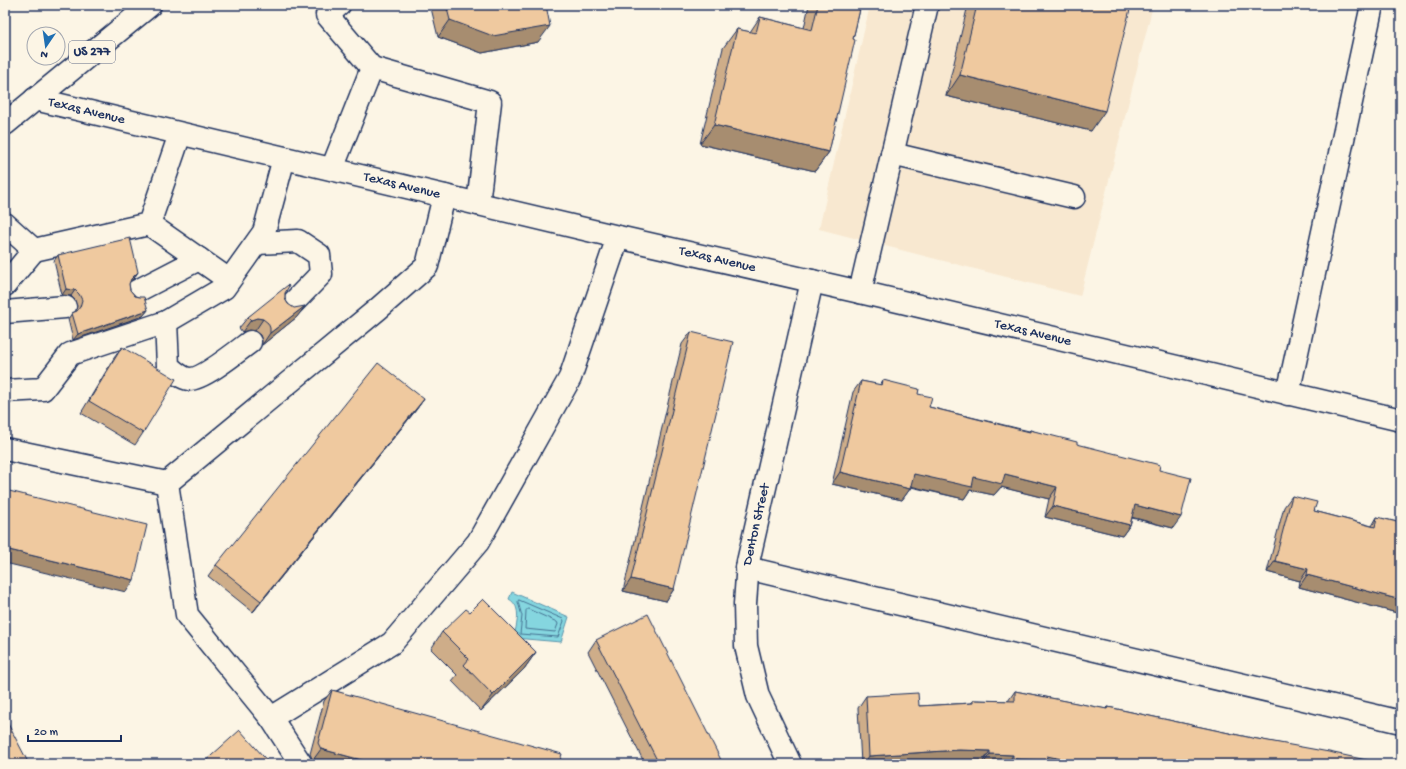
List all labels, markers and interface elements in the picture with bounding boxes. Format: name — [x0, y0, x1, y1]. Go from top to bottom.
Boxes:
north arrow — [26, 26, 66, 66]
road number: US 277 — [69, 41, 115, 63]
text: N — [39, 47, 49, 60]
street label: Texas Avenue — [45, 94, 127, 129]
street label: Texas Avenue — [361, 168, 443, 203]
street label: Texas Avenue — [676, 242, 758, 277]
street label: Texas Avenue — [992, 315, 1074, 350]
street label: Denton Street — [739, 481, 774, 568]
scale bar — [28, 717, 121, 743]
text: 20 m — [34, 726, 59, 740]

